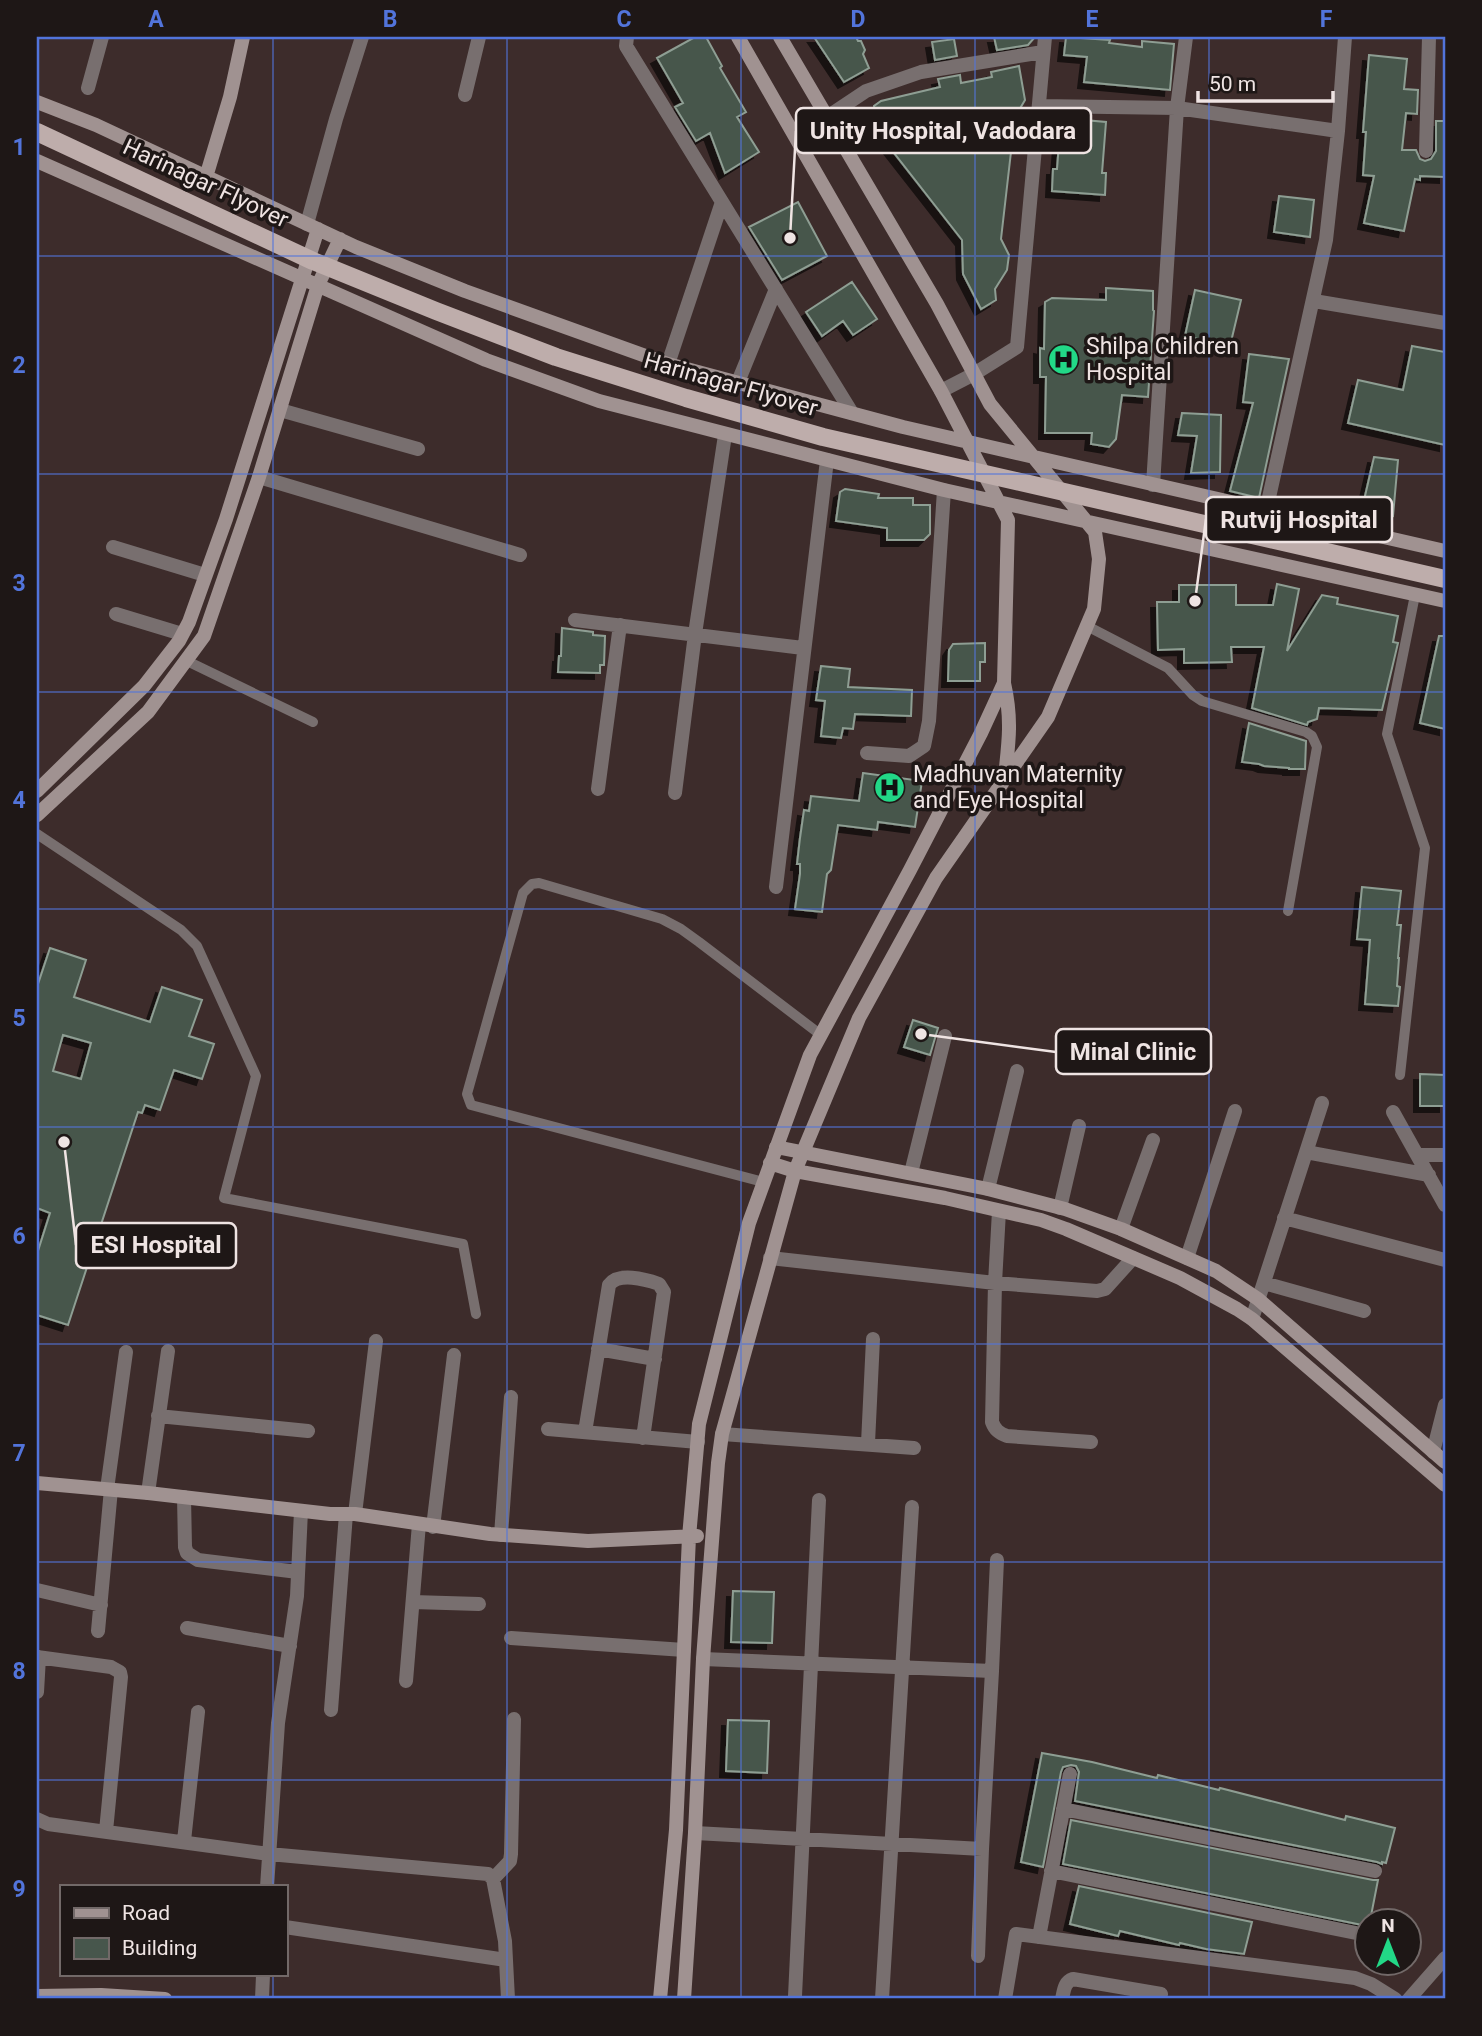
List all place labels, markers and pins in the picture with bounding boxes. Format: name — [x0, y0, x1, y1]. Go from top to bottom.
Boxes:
callout: Unity Hospital, Vadodara — [796, 108, 1091, 153]
place label: Shilpa Children Hospital — [1086, 333, 1239, 386]
hospital icon: Shilpa Children Hospital — [1046, 342, 1080, 376]
callout: Rutvij Hospital — [1206, 497, 1392, 542]
place label: Madhuvan Maternity and Eye Hospital — [913, 761, 1123, 814]
hospital icon: Madhuvan Maternity and Eye Hospital — [873, 770, 907, 804]
callout: Minal Clinic — [1056, 1029, 1211, 1074]
callout: ESI Hospital — [76, 1223, 236, 1268]

